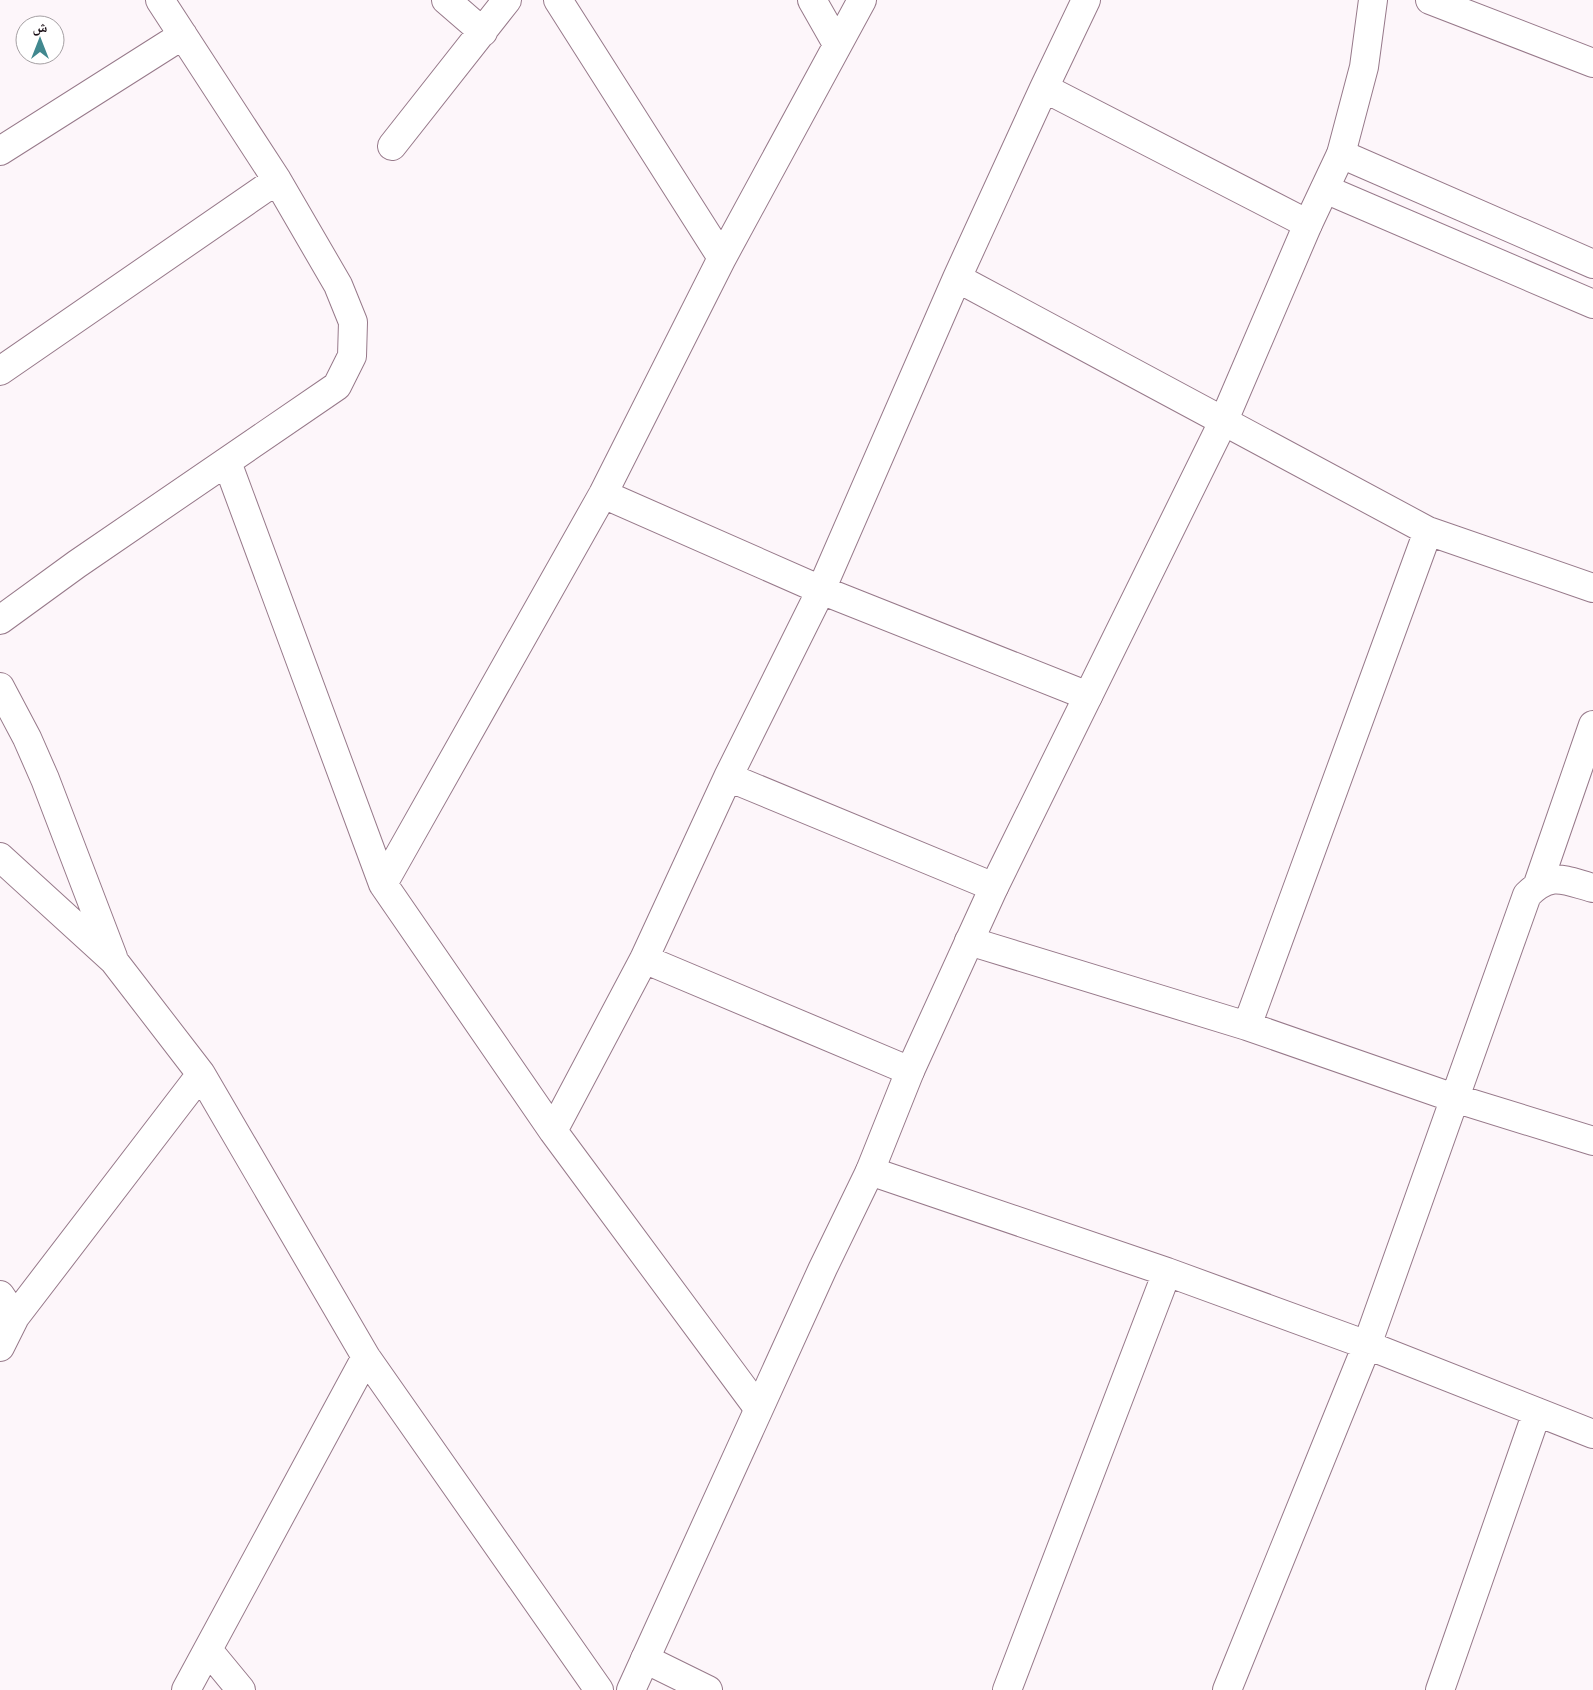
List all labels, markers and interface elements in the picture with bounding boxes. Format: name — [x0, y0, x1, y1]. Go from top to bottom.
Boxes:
north arrow — [15, 15, 65, 65]
text: ش — [33, 17, 48, 36]

